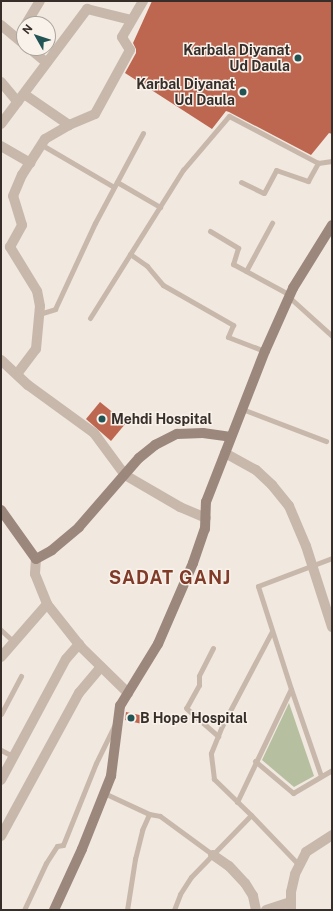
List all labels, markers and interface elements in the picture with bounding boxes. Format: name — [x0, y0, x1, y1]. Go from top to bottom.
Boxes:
north arrow — [16, 16, 56, 56]
text: N — [20, 22, 35, 36]
place label: Karbala Diyanat Ud Daula — [183, 42, 290, 74]
marker: Karbala Diyanat Ud Daula — [293, 53, 303, 63]
place label: Karbal Diyanat Ud Daula — [136, 76, 235, 108]
marker: Karbal Diyanat Ud Daula — [238, 87, 248, 97]
place label: Mehdi Hospital — [111, 411, 212, 427]
marker: Mehdi Hospital — [96, 413, 108, 425]
district label: SADAT GANJ — [109, 567, 231, 589]
place label: B Hope Hospital — [140, 710, 248, 726]
marker: B Hope Hospital — [125, 712, 137, 724]

